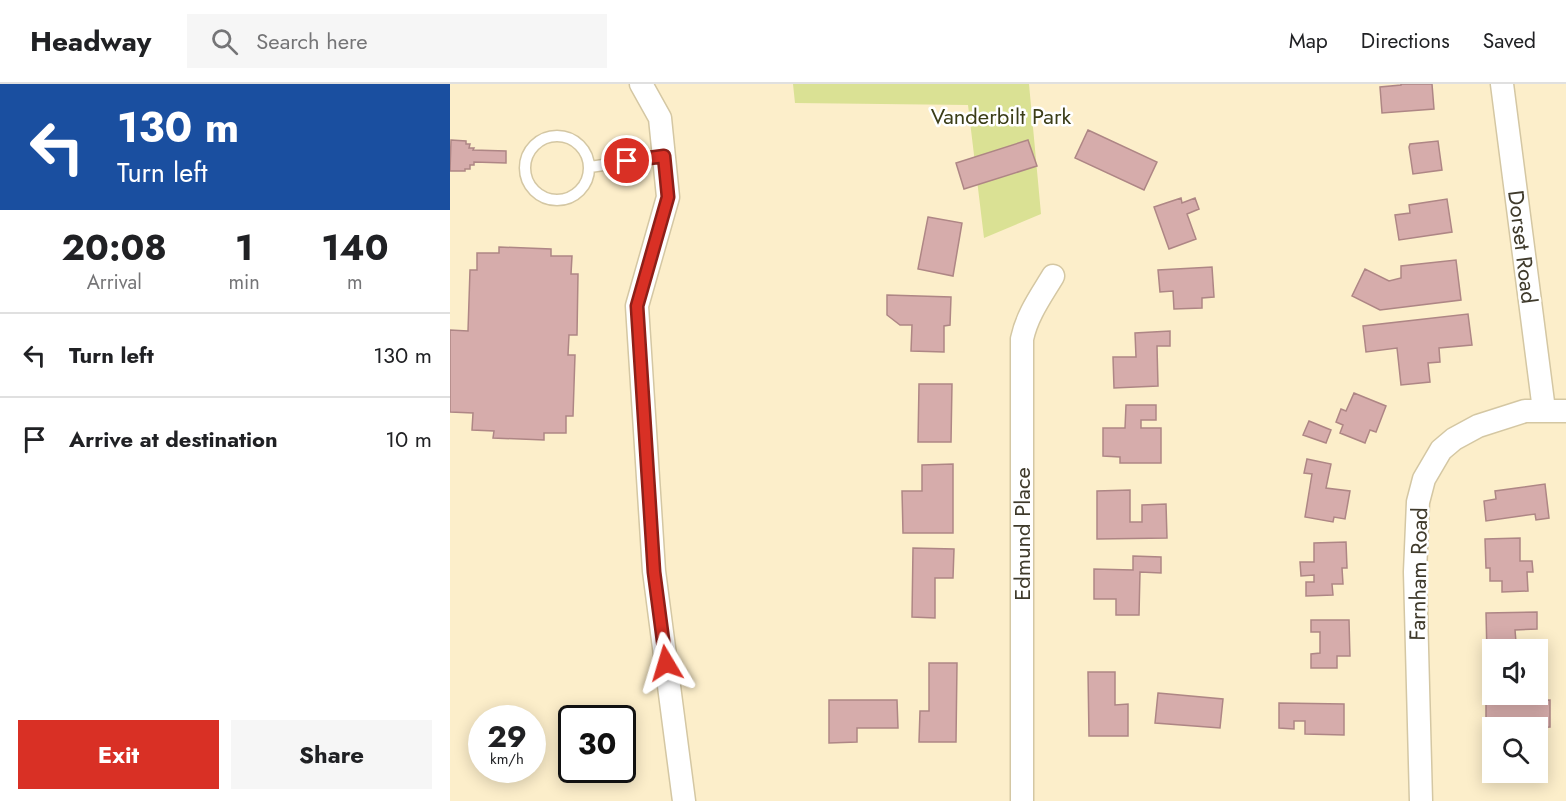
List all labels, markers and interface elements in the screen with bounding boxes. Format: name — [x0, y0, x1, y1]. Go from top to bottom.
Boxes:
search box — [187, 14, 607, 68]
text: Headway — [30, 21, 151, 62]
icon: search — [208, 25, 241, 58]
text: Search here — [256, 25, 368, 57]
text: Map — [1289, 26, 1328, 56]
text: Directions — [1361, 26, 1450, 56]
text: Saved — [1483, 26, 1536, 56]
text: 130 m — [117, 97, 239, 158]
park label: Vanderbilt Park — [931, 100, 1071, 132]
icon: left — [18, 108, 96, 186]
pin — [601, 135, 652, 186]
icon: arrive — [610, 144, 643, 177]
text: Turn left — [117, 153, 207, 192]
street label: Dorset Road — [1500, 188, 1546, 306]
text: 20:08 — [61, 221, 167, 273]
text: 1 — [235, 221, 253, 273]
text: 140 — [321, 221, 389, 273]
text: Arrival — [87, 268, 142, 297]
text: min — [228, 268, 260, 297]
text: m — [347, 268, 363, 297]
icon: left — [18, 339, 51, 372]
text: Turn left — [69, 339, 154, 371]
text: 130 m — [373, 339, 432, 371]
icon: arrive — [18, 423, 51, 456]
text: Arrive at destination — [69, 423, 278, 455]
text: 10 m — [385, 423, 432, 455]
street label: Edmund Place — [1006, 467, 1038, 601]
street label: Farnham Road — [1401, 507, 1435, 641]
position arrow — [634, 631, 698, 695]
map controls — [1482, 639, 1548, 783]
button: sound — [1482, 639, 1548, 705]
speed limit sign: 30 — [558, 705, 636, 783]
text: 29 — [487, 715, 527, 758]
button: search — [1482, 717, 1548, 783]
button: Exit — [18, 720, 219, 789]
button: Share — [231, 720, 432, 789]
text: km/h — [490, 748, 524, 770]

